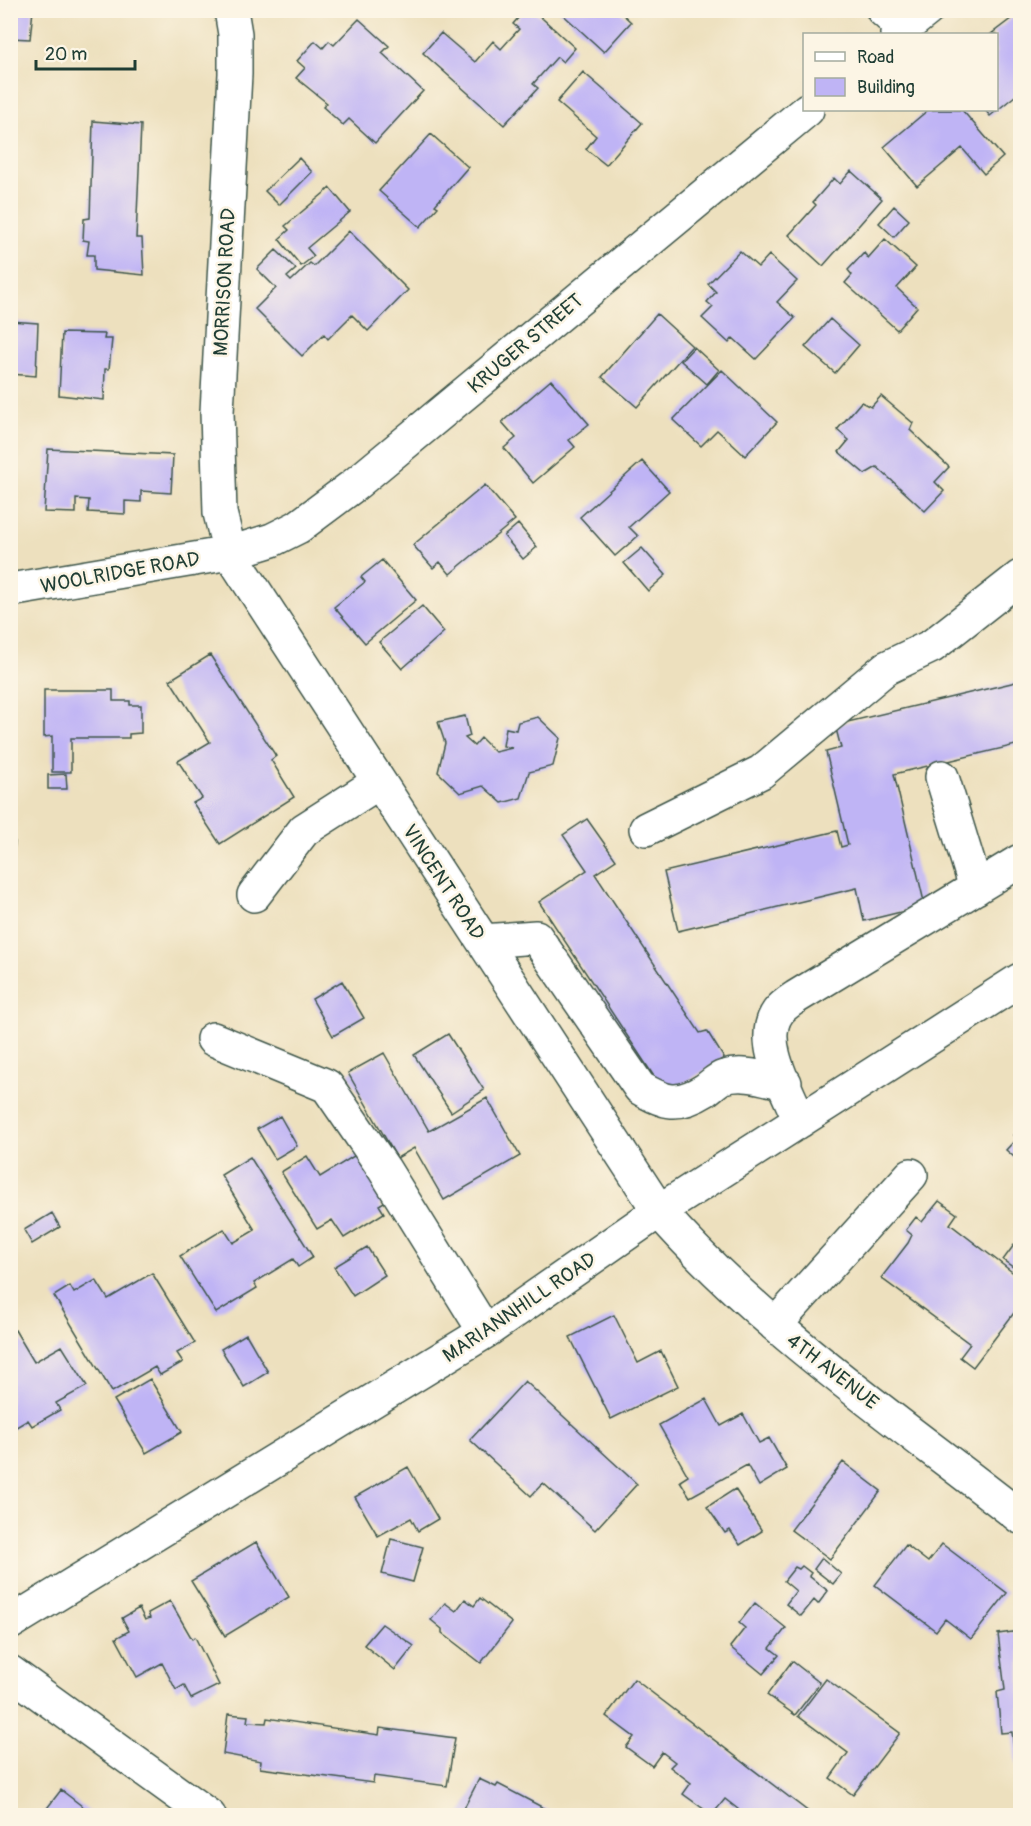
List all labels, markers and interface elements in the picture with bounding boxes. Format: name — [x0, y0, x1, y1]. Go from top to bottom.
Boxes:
scale bar — [36, 33, 135, 71]
legend — [803, 33, 998, 111]
text: 20 m — [45, 43, 87, 66]
text: Road — [857, 46, 894, 69]
text: Building — [857, 76, 915, 99]
street label: MORRISON ROAD — [208, 208, 241, 357]
street label: KRUGER STREET — [463, 288, 588, 399]
street label: WOOLRIDGE ROAD — [38, 546, 202, 599]
street label: VINCENT ROAD — [397, 820, 490, 945]
street label: MARIANNHILL ROAD — [438, 1247, 601, 1368]
street label: 4TH AVENUE — [782, 1328, 884, 1415]

